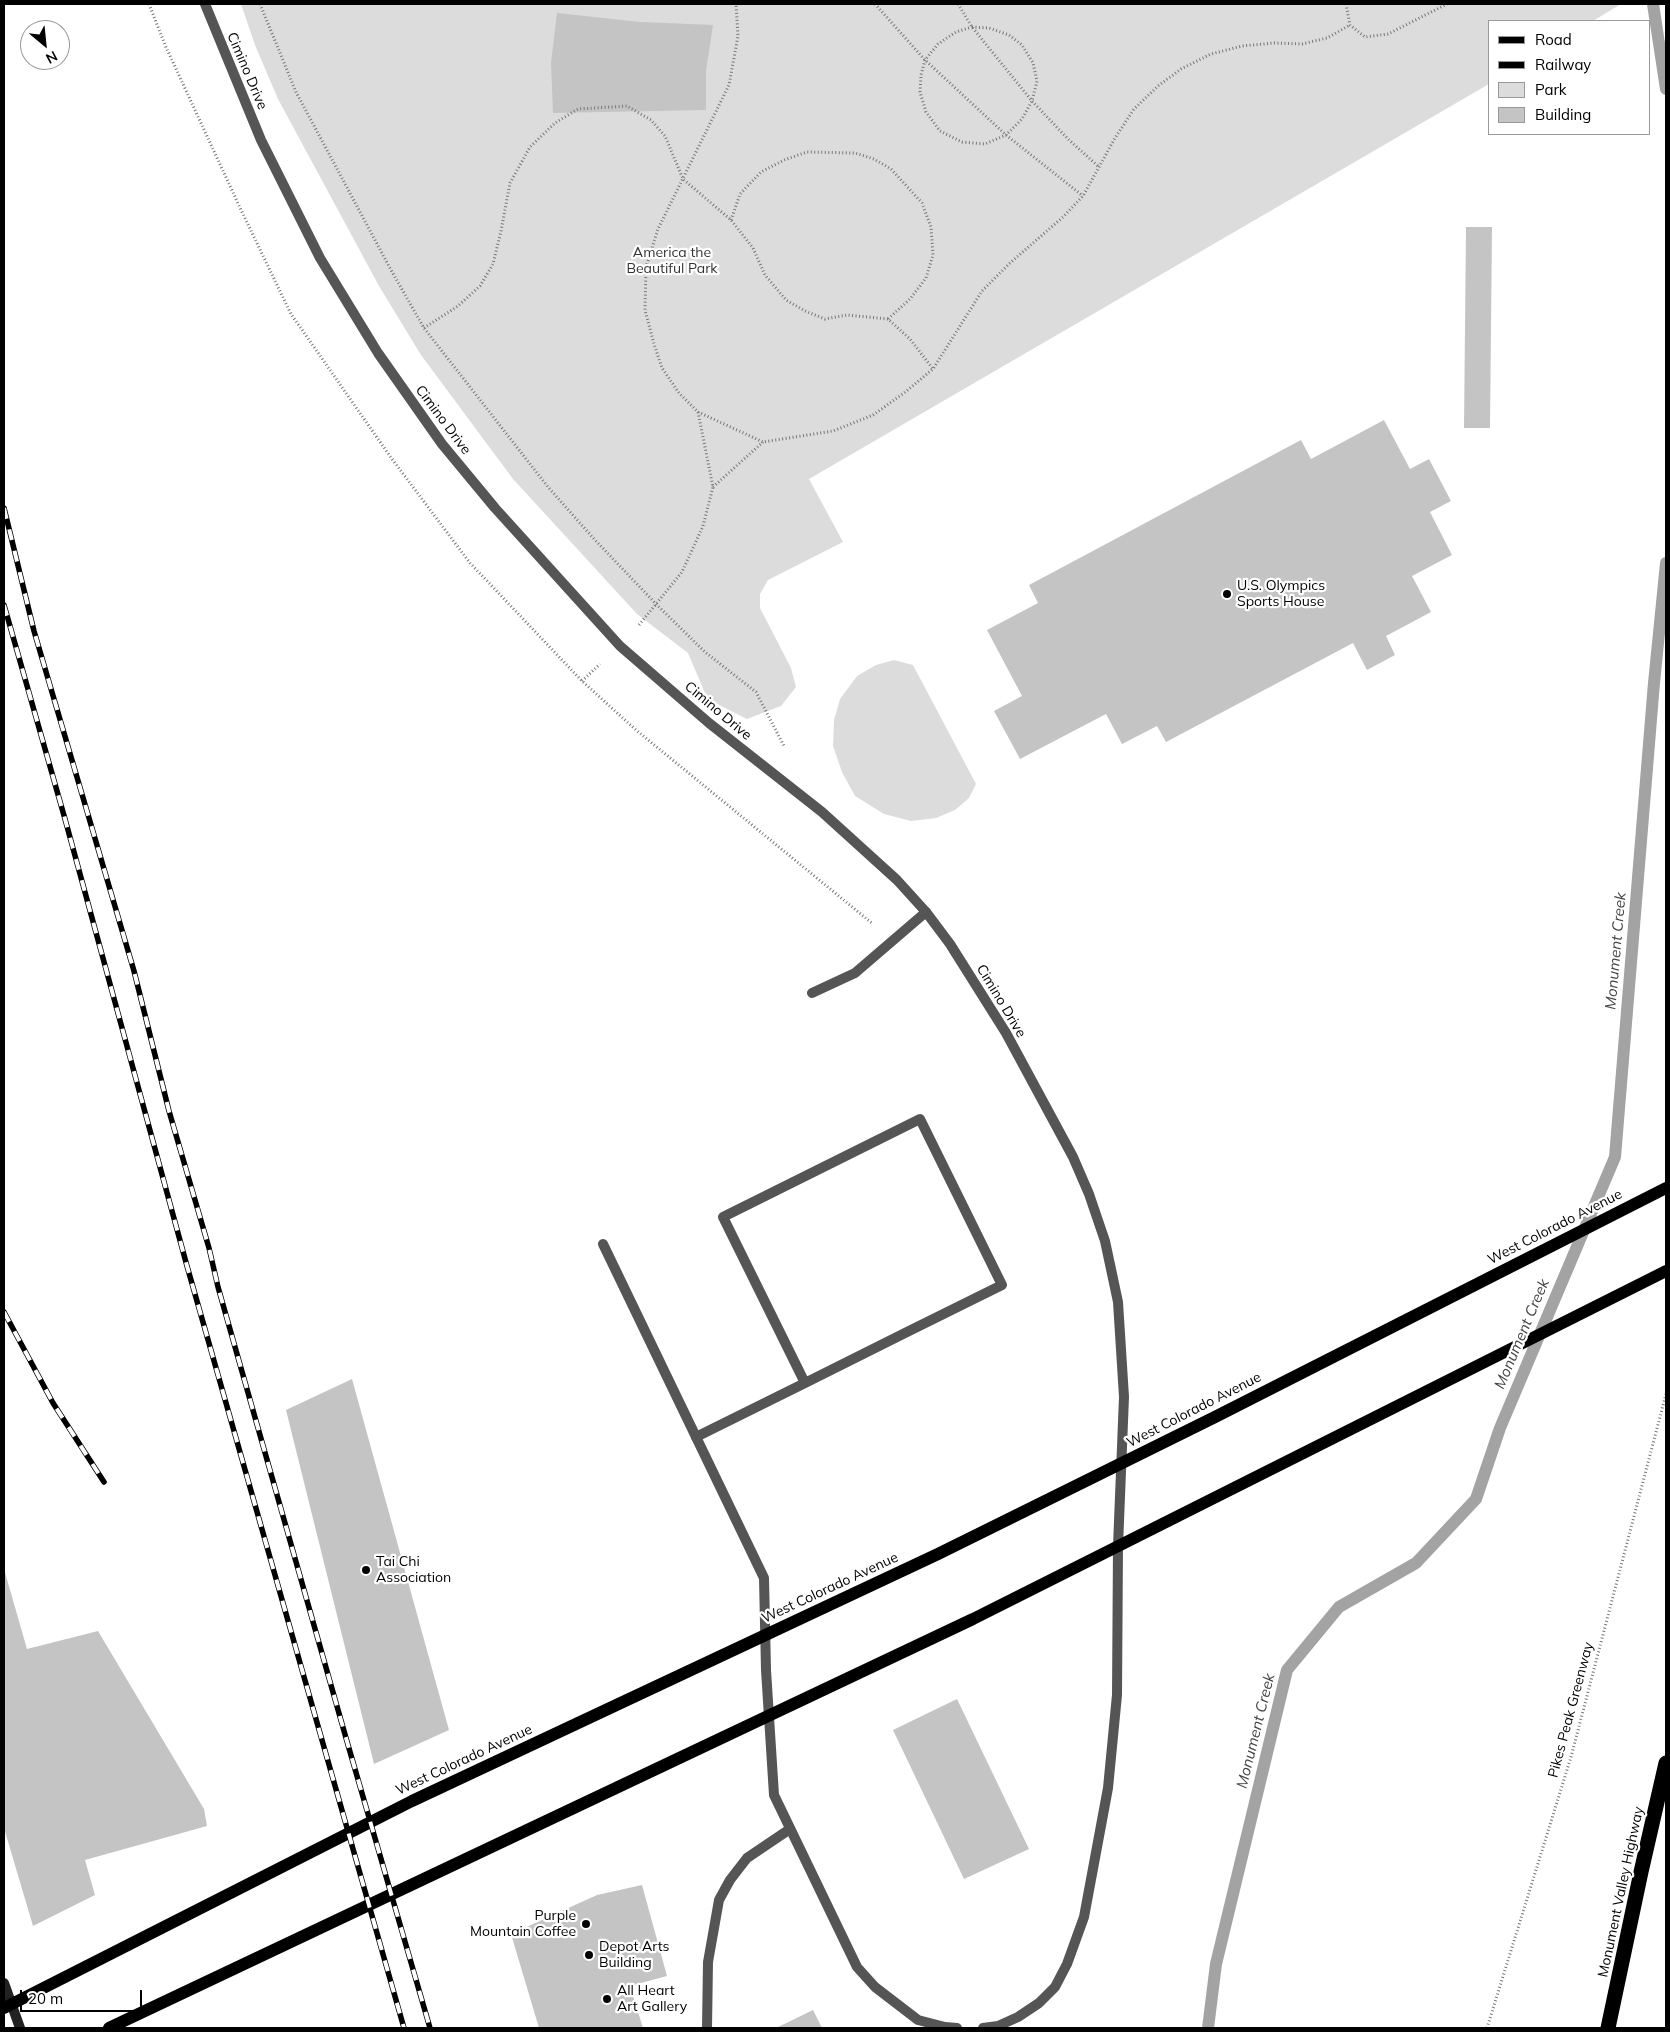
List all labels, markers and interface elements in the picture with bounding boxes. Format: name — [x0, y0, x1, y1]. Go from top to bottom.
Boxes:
north arrow — [20, 20, 70, 70]
legend — [1488, 20, 1650, 135]
street label: Cimino Drive — [223, 30, 271, 112]
text: Road — [1535, 30, 1572, 49]
text: N — [43, 47, 60, 68]
text: Railway — [1535, 55, 1591, 74]
text: Park — [1535, 80, 1567, 99]
text: Building — [1535, 105, 1591, 124]
park label: America the Beautiful Park — [626, 245, 718, 278]
street label: Cimino Drive — [412, 382, 474, 458]
place label: U.S. Olympics Sports House — [1237, 578, 1325, 610]
marker: U.S. Olympics Sports House — [1221, 588, 1233, 600]
street label: Cimino Drive — [681, 678, 755, 744]
water label: Monument Creek — [1602, 892, 1630, 1010]
street label: Cimino Drive — [973, 961, 1029, 1041]
street label: West Colorado Avenue — [1485, 1186, 1625, 1268]
water label: Monument Creek — [1491, 1276, 1553, 1392]
street label: West Colorado Avenue — [1124, 1369, 1264, 1451]
street label: West Colorado Avenue — [759, 1549, 901, 1627]
place label: Tai Chi Association — [376, 1554, 451, 1586]
marker: Tai Chi Association — [360, 1564, 372, 1576]
street label: Pikes Peak Greenway — [1545, 1640, 1597, 1780]
water label: Monument Creek — [1233, 1672, 1279, 1790]
street label: West Colorado Avenue — [393, 1721, 535, 1799]
street label: Monument Valley Highway — [1595, 1805, 1647, 1979]
place label: Purple Mountain Coffee — [470, 1908, 576, 1940]
marker: Purple Mountain Coffee — [580, 1918, 592, 1930]
place label: Depot Arts Building — [599, 1939, 670, 1971]
marker: Depot Arts Building — [583, 1949, 595, 1961]
scale bar — [22, 1980, 145, 2012]
place label: All Heart Art Gallery — [617, 1983, 687, 2015]
text: 20 m — [28, 1989, 63, 2008]
marker: All Heart Art Gallery — [601, 1993, 613, 2005]

